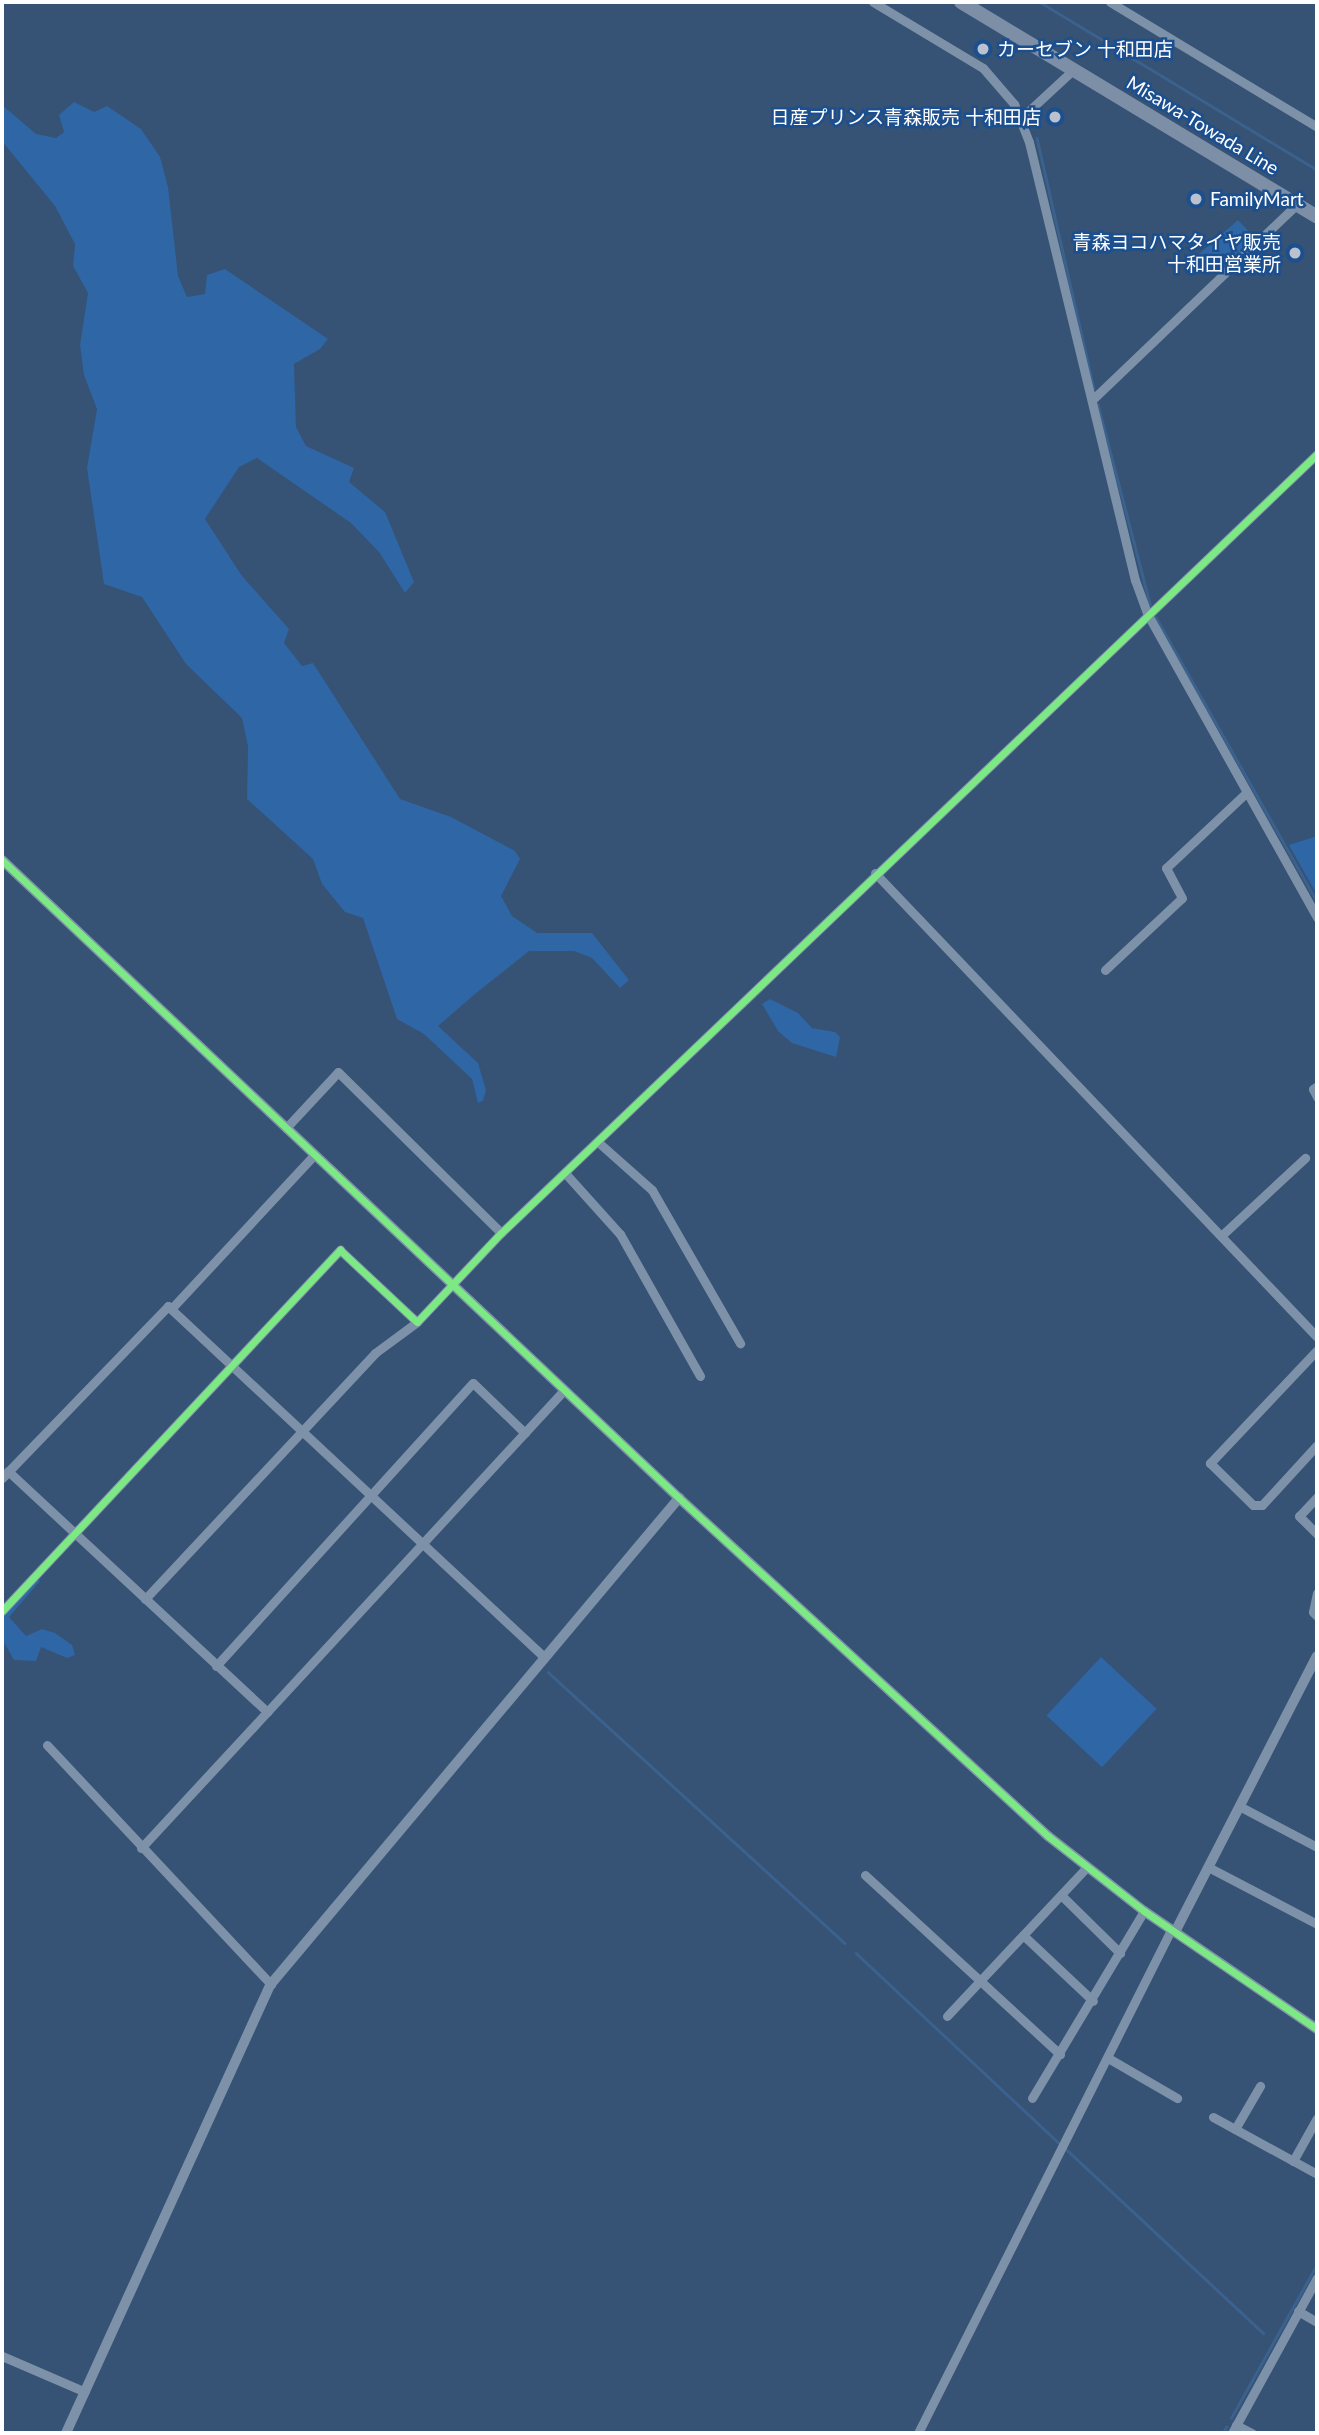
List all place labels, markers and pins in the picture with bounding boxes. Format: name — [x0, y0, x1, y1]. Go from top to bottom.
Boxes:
place label: カーセブン 十和田店 — [997, 38, 1173, 60]
marker: カーセブン 十和田店 — [975, 41, 991, 57]
place label: 日産プリンス青森販売 十和田店 — [770, 106, 1041, 128]
marker: 日産プリンス青森販売 十和田店 — [1047, 109, 1063, 125]
place label: FamilyMart — [1210, 188, 1304, 210]
marker: FamilyMart — [1188, 191, 1204, 207]
place label: 青森ヨコハマタイヤ販売 十和田営業所 — [1072, 231, 1281, 275]
marker: 青森ヨコハマタイヤ販売 十和田営業所 — [1287, 245, 1303, 261]

